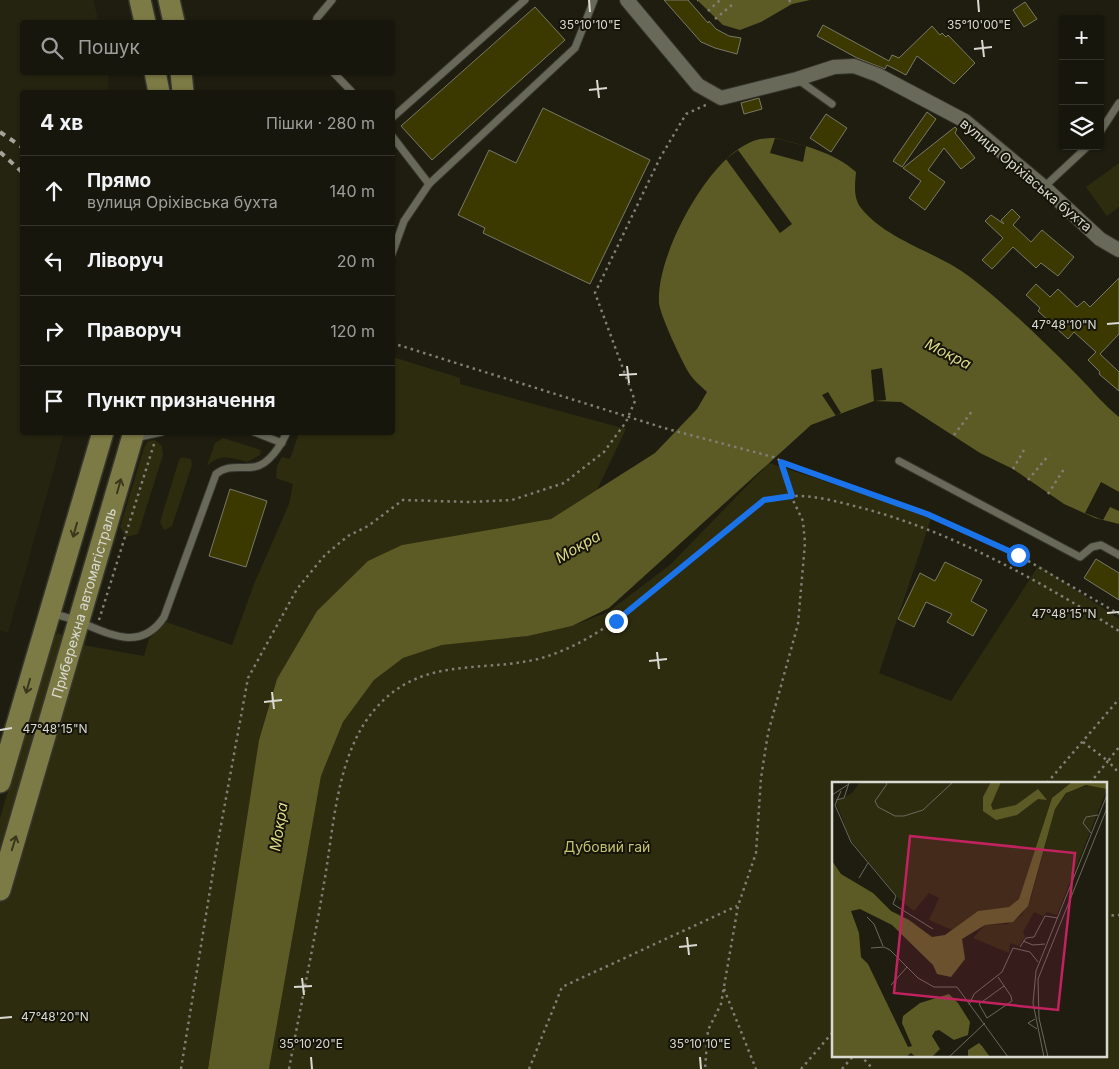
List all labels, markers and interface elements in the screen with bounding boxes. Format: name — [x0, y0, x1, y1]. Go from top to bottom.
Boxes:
map controls — [1059, 15, 1104, 150]
button: + — [1059, 15, 1104, 60]
text: 35°10'10"E — [559, 17, 621, 32]
text: 35°10'00"E — [947, 17, 1011, 32]
search box — [20, 20, 395, 75]
icon: search — [38, 34, 66, 62]
text: Пошук — [78, 36, 140, 59]
button: − — [1059, 60, 1104, 105]
button: layers — [1059, 105, 1104, 150]
text: 4 хв — [40, 110, 83, 135]
text: Пішки · 280 m — [266, 113, 375, 133]
street label: вулиця Оріхівська бухта — [957, 114, 1096, 235]
text: Прямо — [87, 169, 151, 192]
icon: ahead — [40, 177, 68, 205]
text: 140 m — [330, 181, 375, 201]
text: вулиця Оріхівська бухта — [87, 192, 278, 212]
icon: left — [40, 247, 68, 275]
text: Ліворуч — [87, 249, 163, 272]
text: 20 m — [337, 251, 375, 271]
icon: right — [40, 317, 68, 345]
text: 47°48'10"N — [1031, 317, 1097, 332]
text: Праворуч — [87, 319, 181, 342]
text: 120 m — [330, 321, 375, 341]
water label: Мокра — [922, 334, 974, 373]
icon: arrive — [40, 387, 68, 415]
text: Пункт призначення — [87, 389, 275, 412]
one-way arrow — [115, 478, 124, 494]
street label: Прибережна автомагістраль — [48, 505, 119, 700]
one-way arrow — [69, 521, 79, 537]
water label: Мокра — [552, 526, 604, 567]
route start — [1007, 544, 1030, 567]
text: 47°48'15"N — [1031, 606, 1097, 621]
route end — [605, 610, 628, 633]
one-way arrow — [23, 677, 33, 693]
text: 47°48'15"N — [22, 721, 88, 736]
inset map — [832, 782, 1106, 1056]
water label: Мокра — [265, 801, 292, 853]
one-way arrow — [9, 835, 19, 851]
park label: Дубовий гай — [564, 838, 650, 855]
text: 47°48'20"N — [21, 1009, 89, 1024]
text: 35°10'20"E — [279, 1036, 343, 1051]
text: 35°10'10"E — [669, 1036, 731, 1051]

